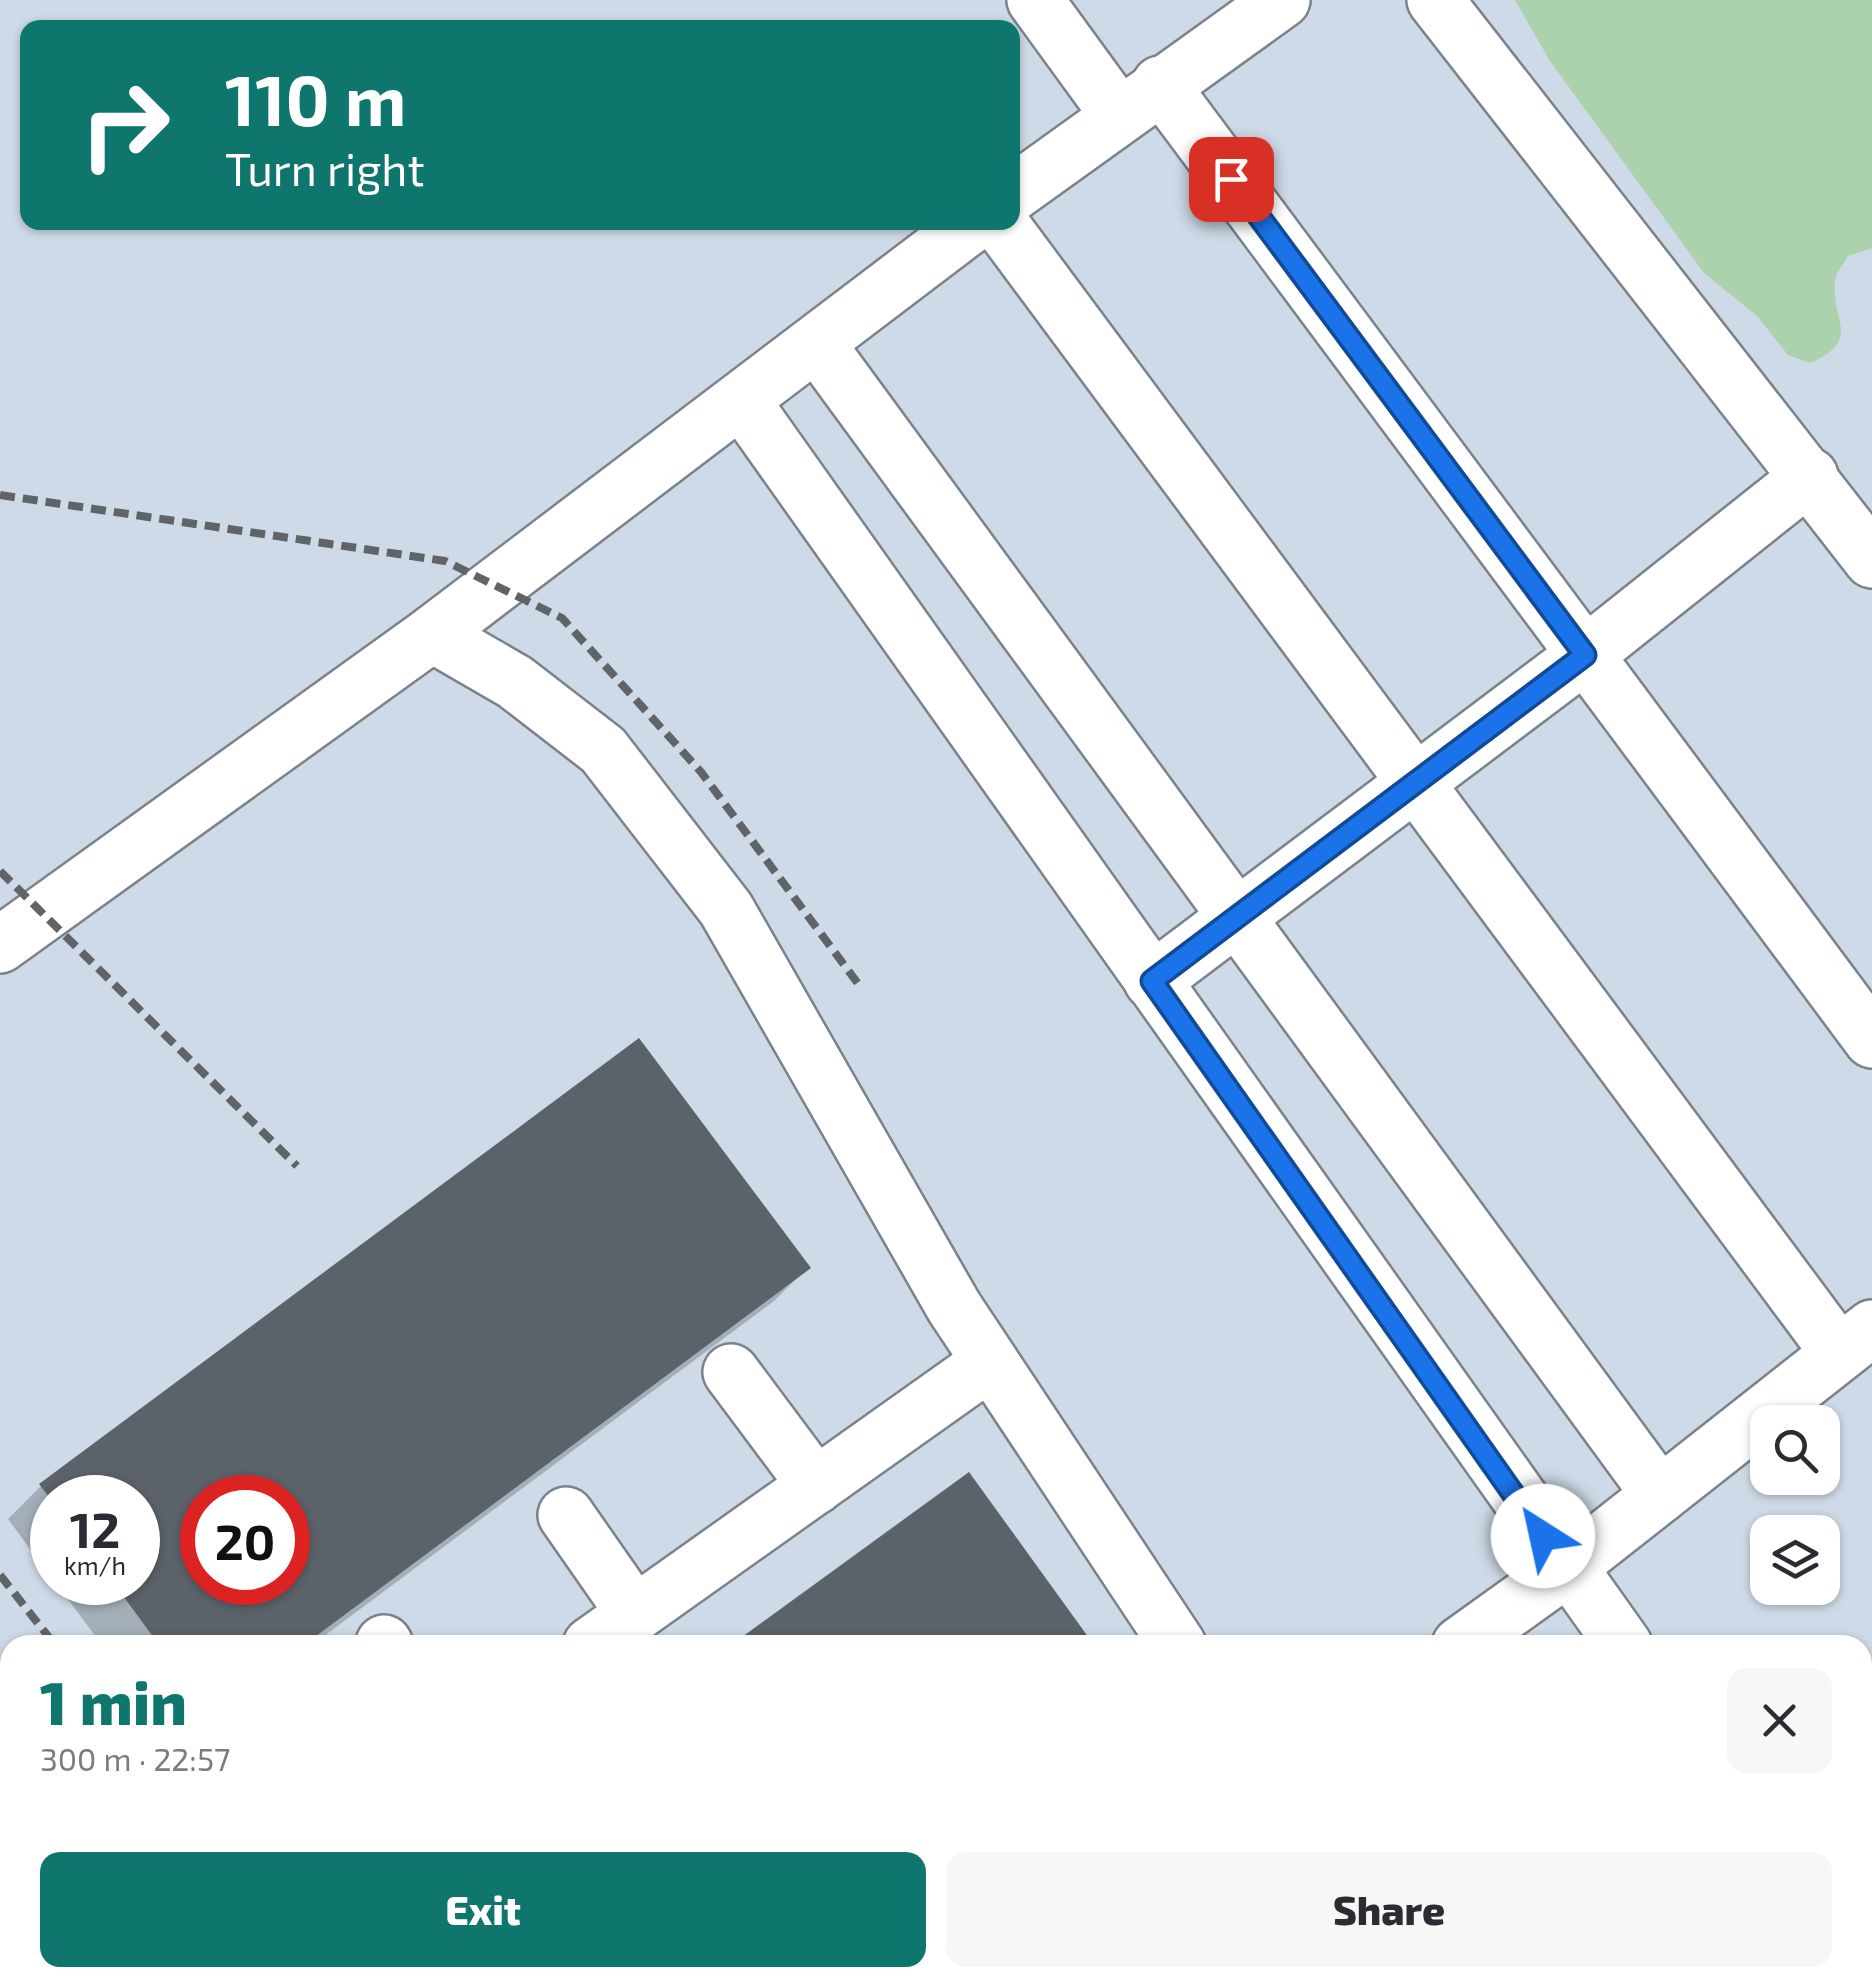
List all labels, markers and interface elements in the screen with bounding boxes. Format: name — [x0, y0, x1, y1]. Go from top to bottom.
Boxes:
text: 110 m — [225, 56, 406, 140]
icon: right — [60, 60, 190, 190]
pin — [1189, 137, 1274, 222]
text: Turn right — [225, 141, 425, 195]
icon: arrive — [1204, 152, 1259, 207]
map controls — [1750, 1405, 1840, 1605]
button: search — [1750, 1405, 1840, 1495]
speed limit sign: 20 — [180, 1475, 310, 1605]
position arrow — [1491, 1484, 1595, 1588]
text: 12 — [70, 1498, 120, 1558]
button: layers — [1750, 1515, 1840, 1605]
text: km/h — [64, 1550, 126, 1580]
text: 1 min — [40, 1665, 187, 1737]
button: close — [1727, 1668, 1832, 1773]
text: 300 m · 22:57 — [40, 1739, 230, 1777]
button: Exit — [40, 1852, 926, 1967]
button: Share — [946, 1852, 1832, 1967]

